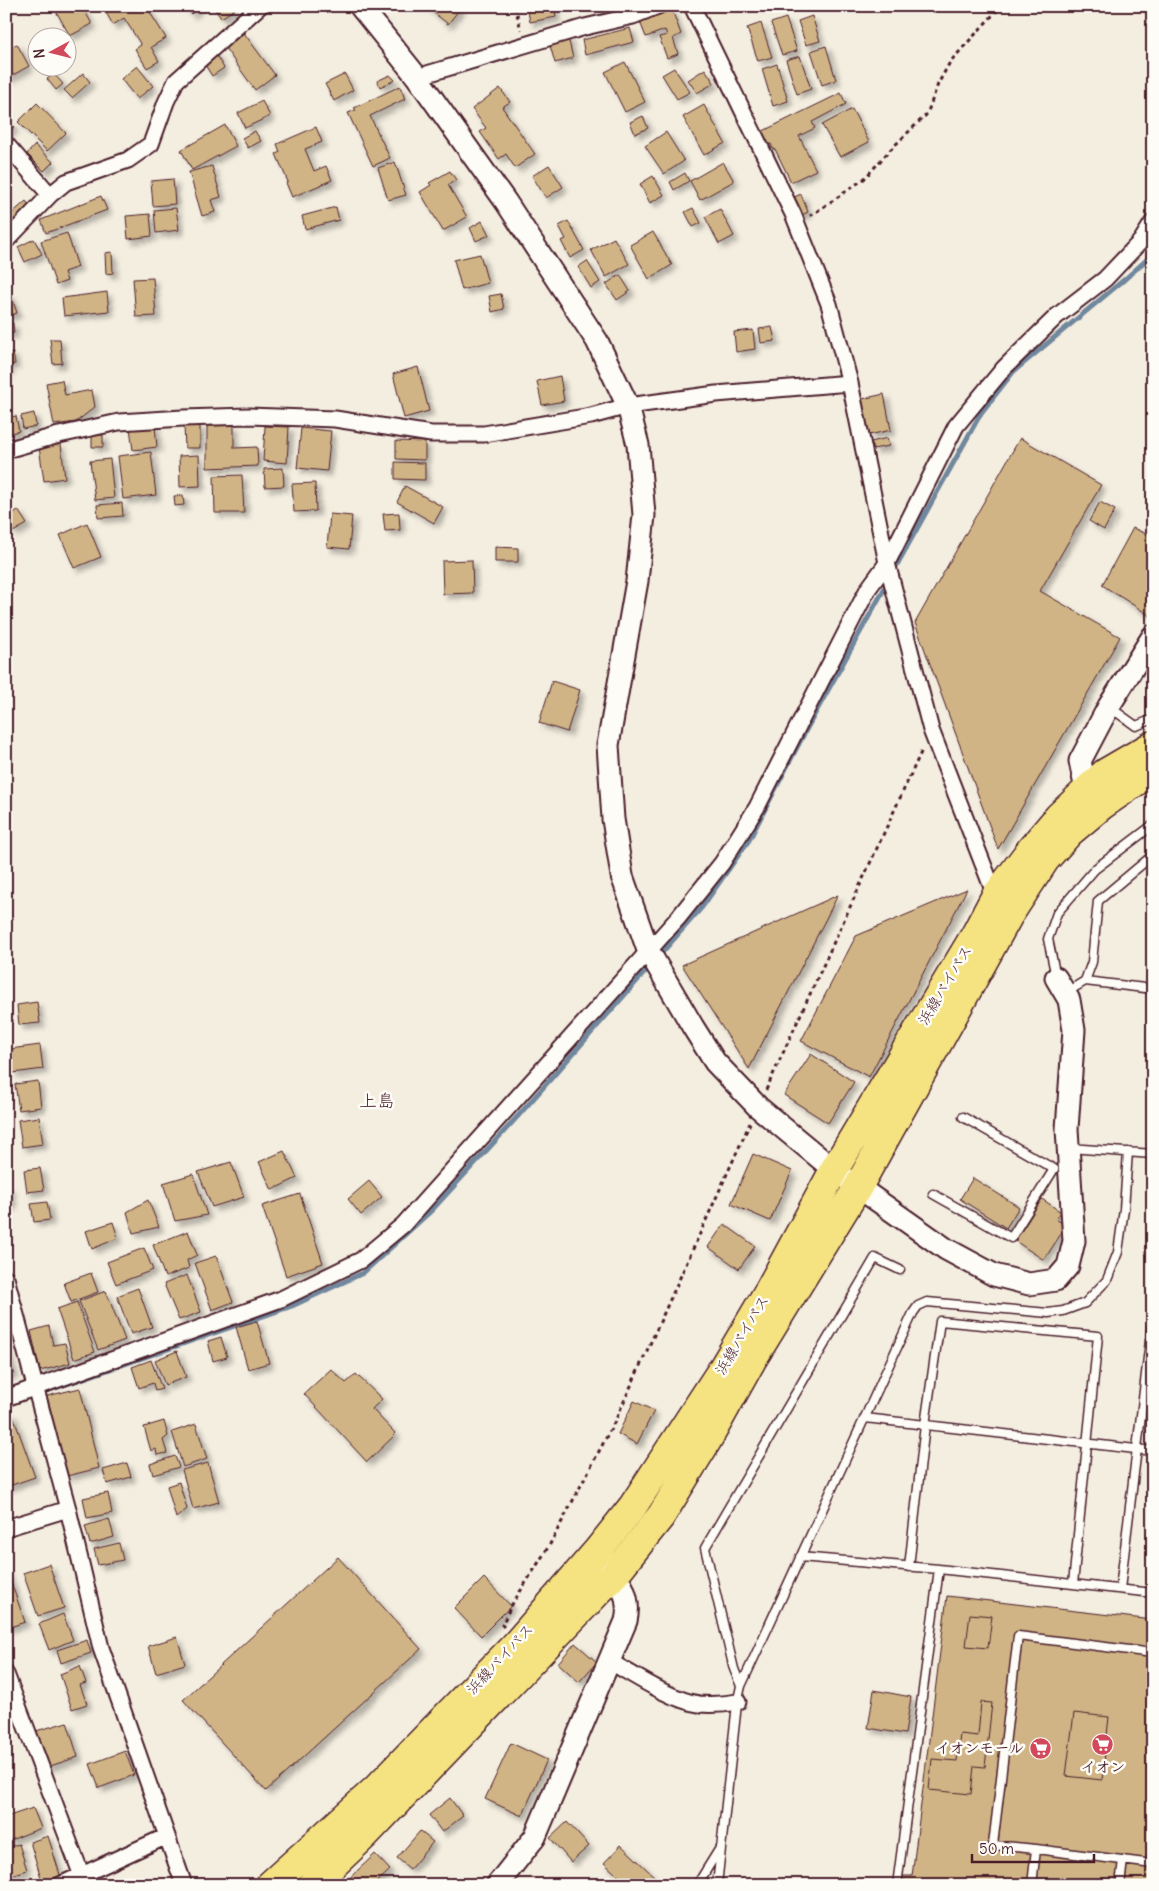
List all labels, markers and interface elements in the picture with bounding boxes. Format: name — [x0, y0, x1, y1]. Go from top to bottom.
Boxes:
north arrow — [28, 28, 78, 78]
text: N — [30, 48, 49, 59]
street label: 浜線バイパス — [913, 941, 976, 1028]
district label: 上島 — [359, 1089, 395, 1112]
street label: 浜線バイパス — [710, 1291, 773, 1378]
street label: 浜線バイパス — [462, 1619, 537, 1698]
supermarket icon: イオン — [1091, 1732, 1115, 1756]
supermarket icon: イオンモール — [1028, 1736, 1052, 1760]
place label: イオンモール — [935, 1738, 1024, 1757]
place label: イオン — [1081, 1757, 1125, 1776]
scale bar — [972, 1831, 1094, 1863]
text: 50 m — [979, 1839, 1014, 1858]

